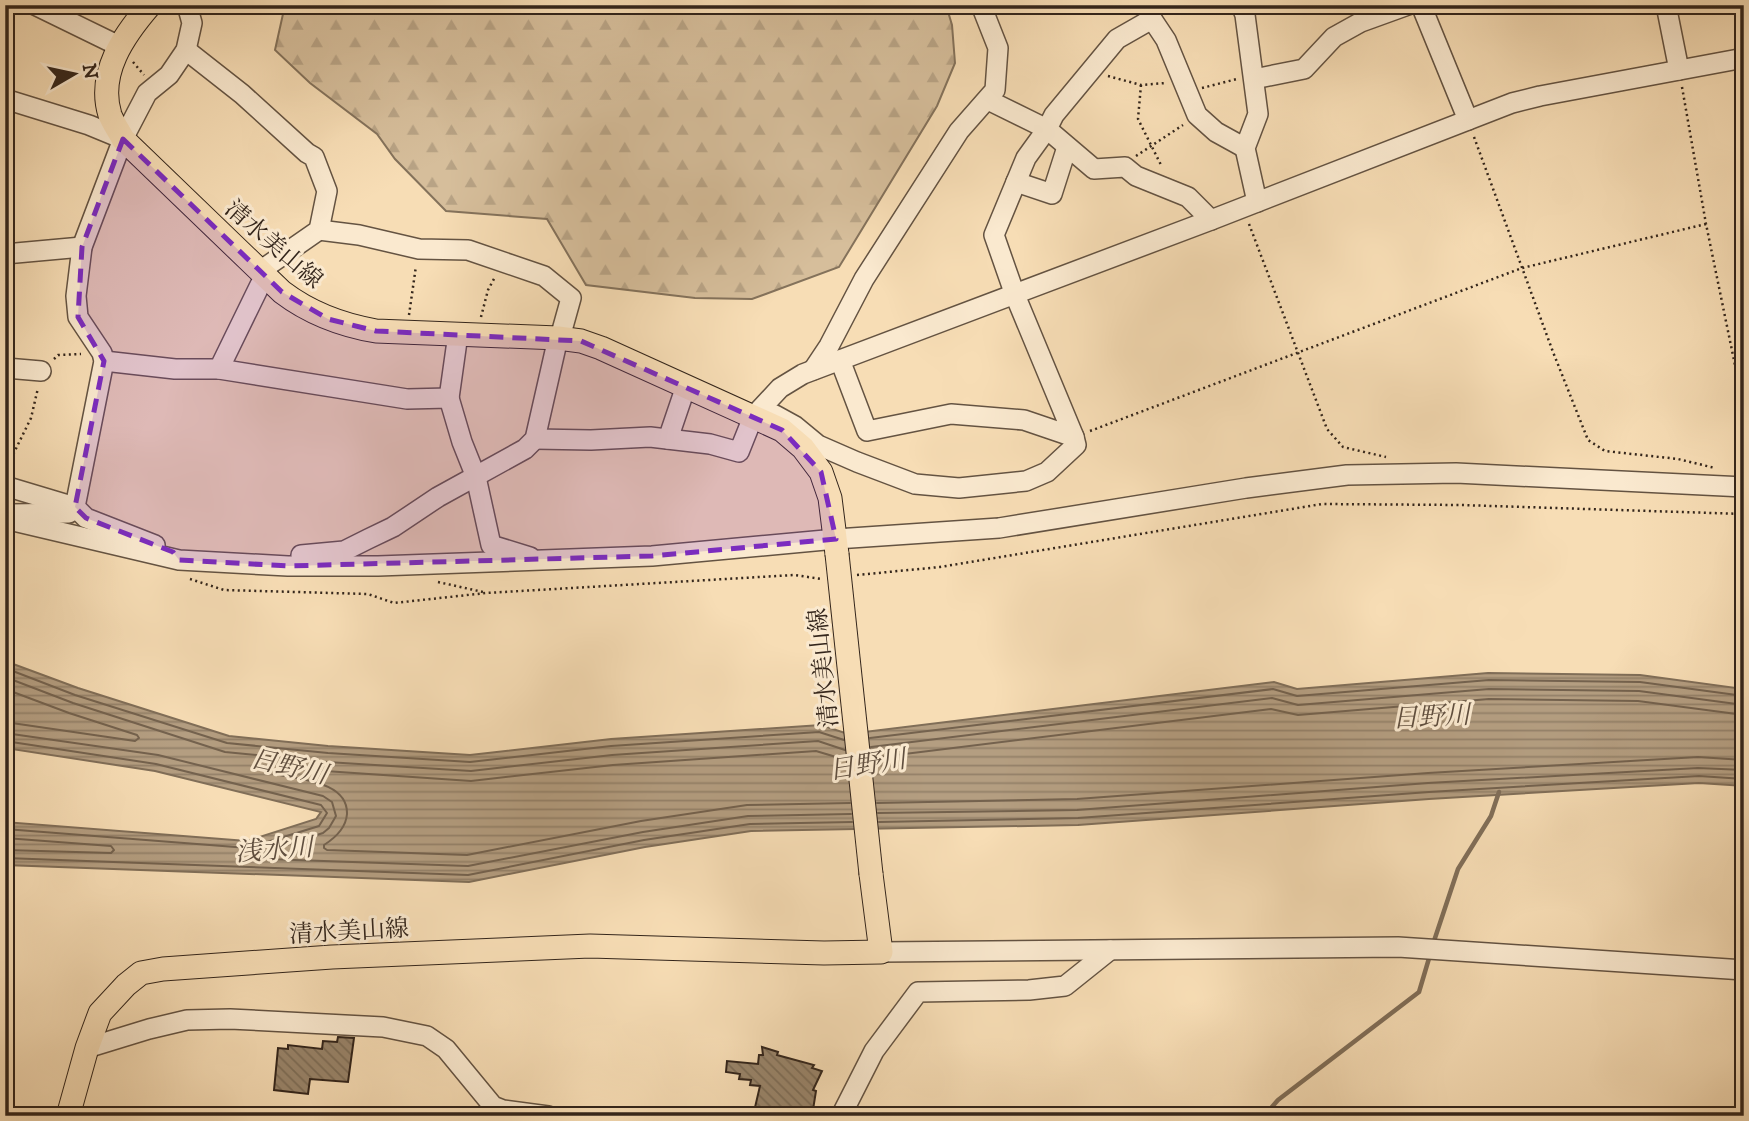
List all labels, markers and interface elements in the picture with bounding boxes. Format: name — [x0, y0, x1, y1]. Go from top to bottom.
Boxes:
north arrow — [38, 38, 108, 108]
text: N — [77, 62, 102, 81]
street label: 清水美山線 — [218, 194, 328, 295]
street label: 清水美山線 — [803, 607, 845, 729]
water label: 日野川 — [1391, 699, 1474, 736]
water label: 日野川 — [247, 743, 333, 793]
water label: 日野川 — [826, 743, 911, 788]
water label: 浅水川 — [234, 831, 317, 870]
street label: 清水美山線 — [288, 914, 410, 950]

